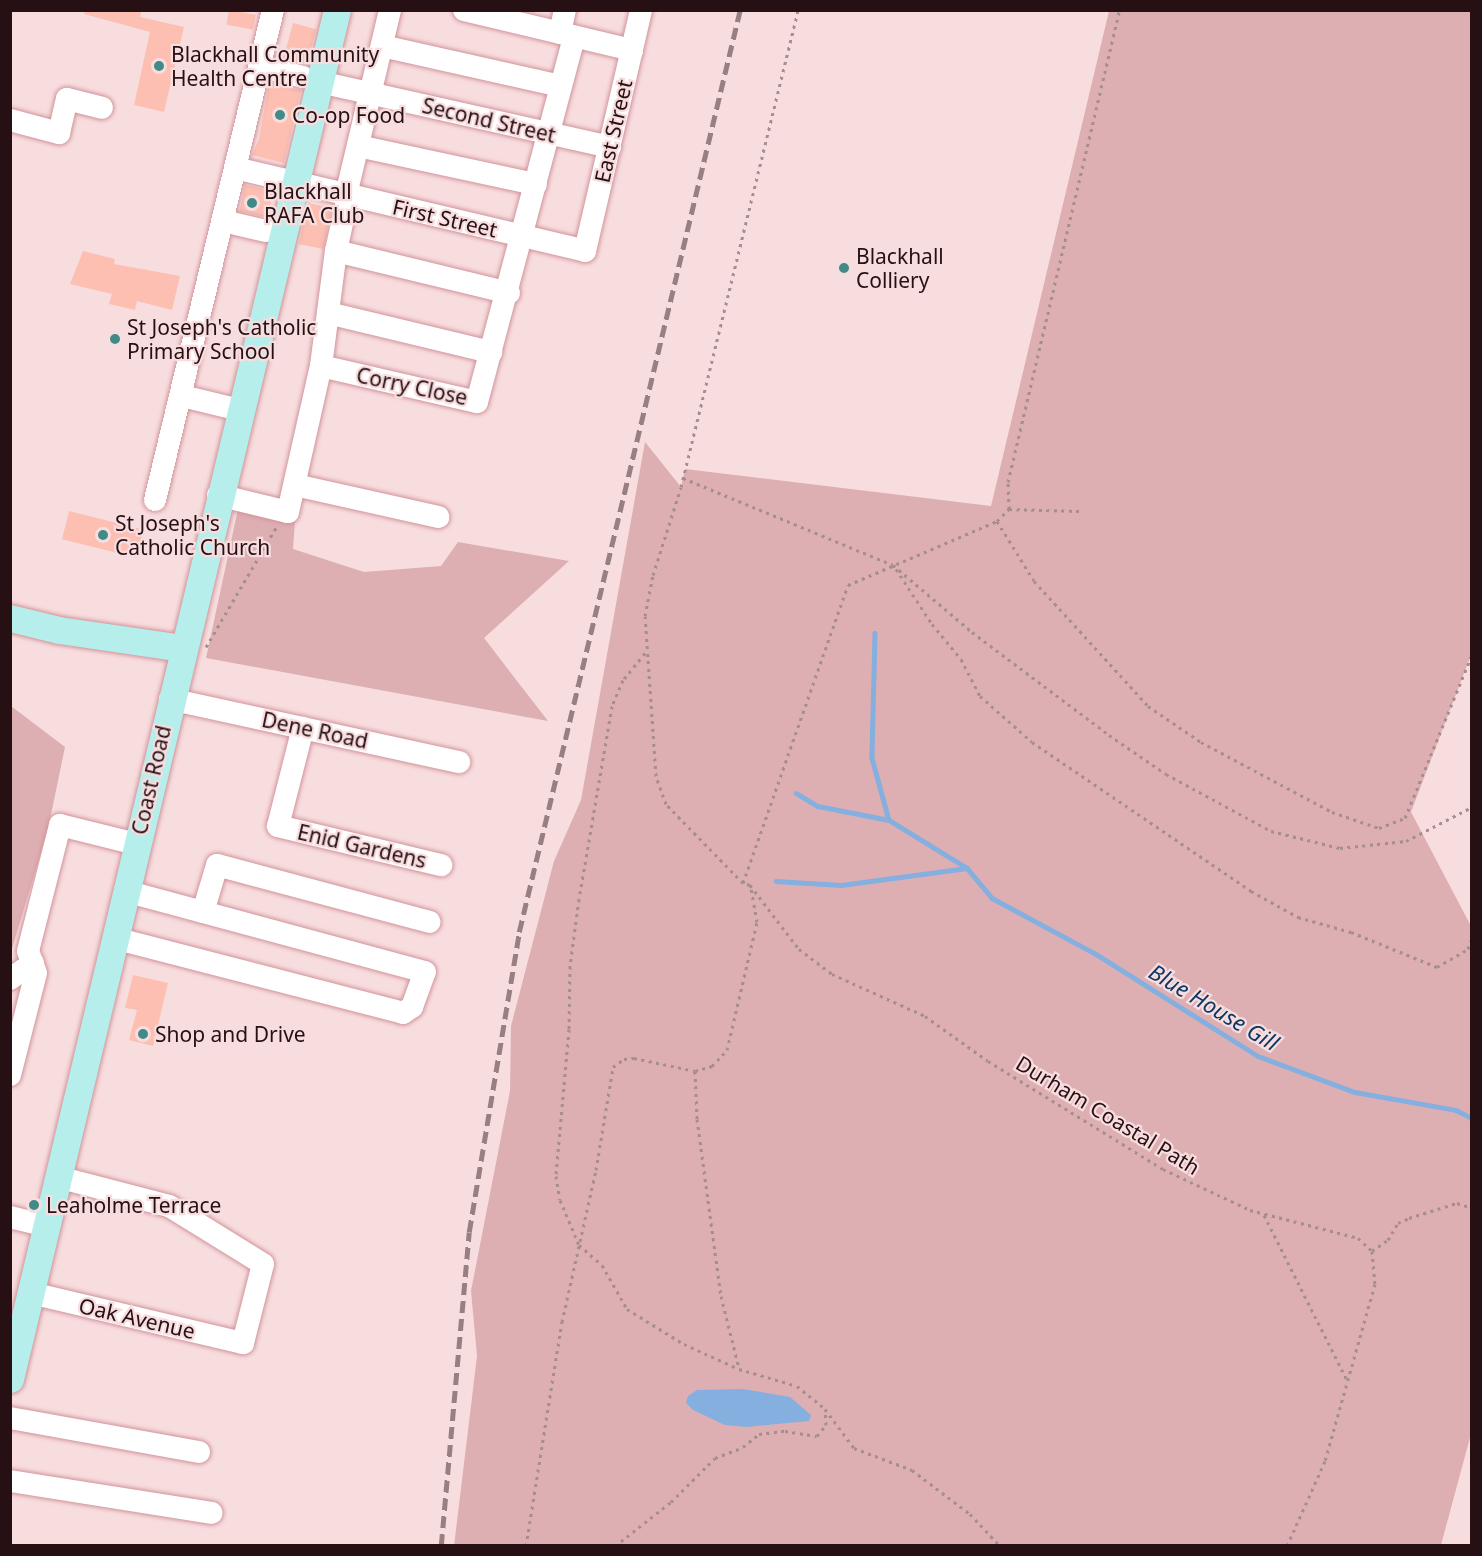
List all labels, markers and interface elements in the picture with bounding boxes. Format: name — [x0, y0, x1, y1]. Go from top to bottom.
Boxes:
place label: Blackhall Community Health Centre — [171, 41, 379, 91]
marker: Blackhall Community Health Centre — [152, 59, 166, 73]
street label: East Street — [589, 77, 637, 185]
street label: Second Street — [420, 92, 558, 148]
place label: Co-op Food — [292, 102, 405, 128]
marker: Co-op Food — [273, 108, 287, 122]
place label: Blackhall RAFA Club — [264, 178, 364, 228]
street label: First Street — [390, 194, 500, 242]
marker: Blackhall RAFA Club — [245, 196, 259, 210]
place label: Blackhall Colliery — [856, 243, 944, 293]
marker: Blackhall Colliery — [837, 261, 851, 275]
place label: St Joseph's Catholic Primary School — [127, 314, 316, 364]
marker: St Joseph's Catholic Primary School — [108, 332, 122, 346]
street label: Corry Close — [354, 362, 470, 410]
place label: St Joseph's Catholic Church — [115, 510, 270, 560]
marker: St Joseph's Catholic Church — [96, 528, 110, 542]
street label: Dene Road — [260, 706, 370, 754]
street label: Coast Road — [126, 723, 176, 837]
street label: Enid Gardens — [295, 819, 429, 873]
water label: Blue House Gill — [1144, 958, 1284, 1056]
place label: Shop and Drive — [155, 1021, 306, 1047]
marker: Shop and Drive — [136, 1027, 150, 1041]
street label: Durham Coastal Path — [1012, 1050, 1204, 1180]
place label: Leaholme Terrace — [46, 1192, 221, 1218]
marker: Leaholme Terrace — [27, 1198, 41, 1212]
street label: Oak Avenue — [76, 1292, 198, 1344]

